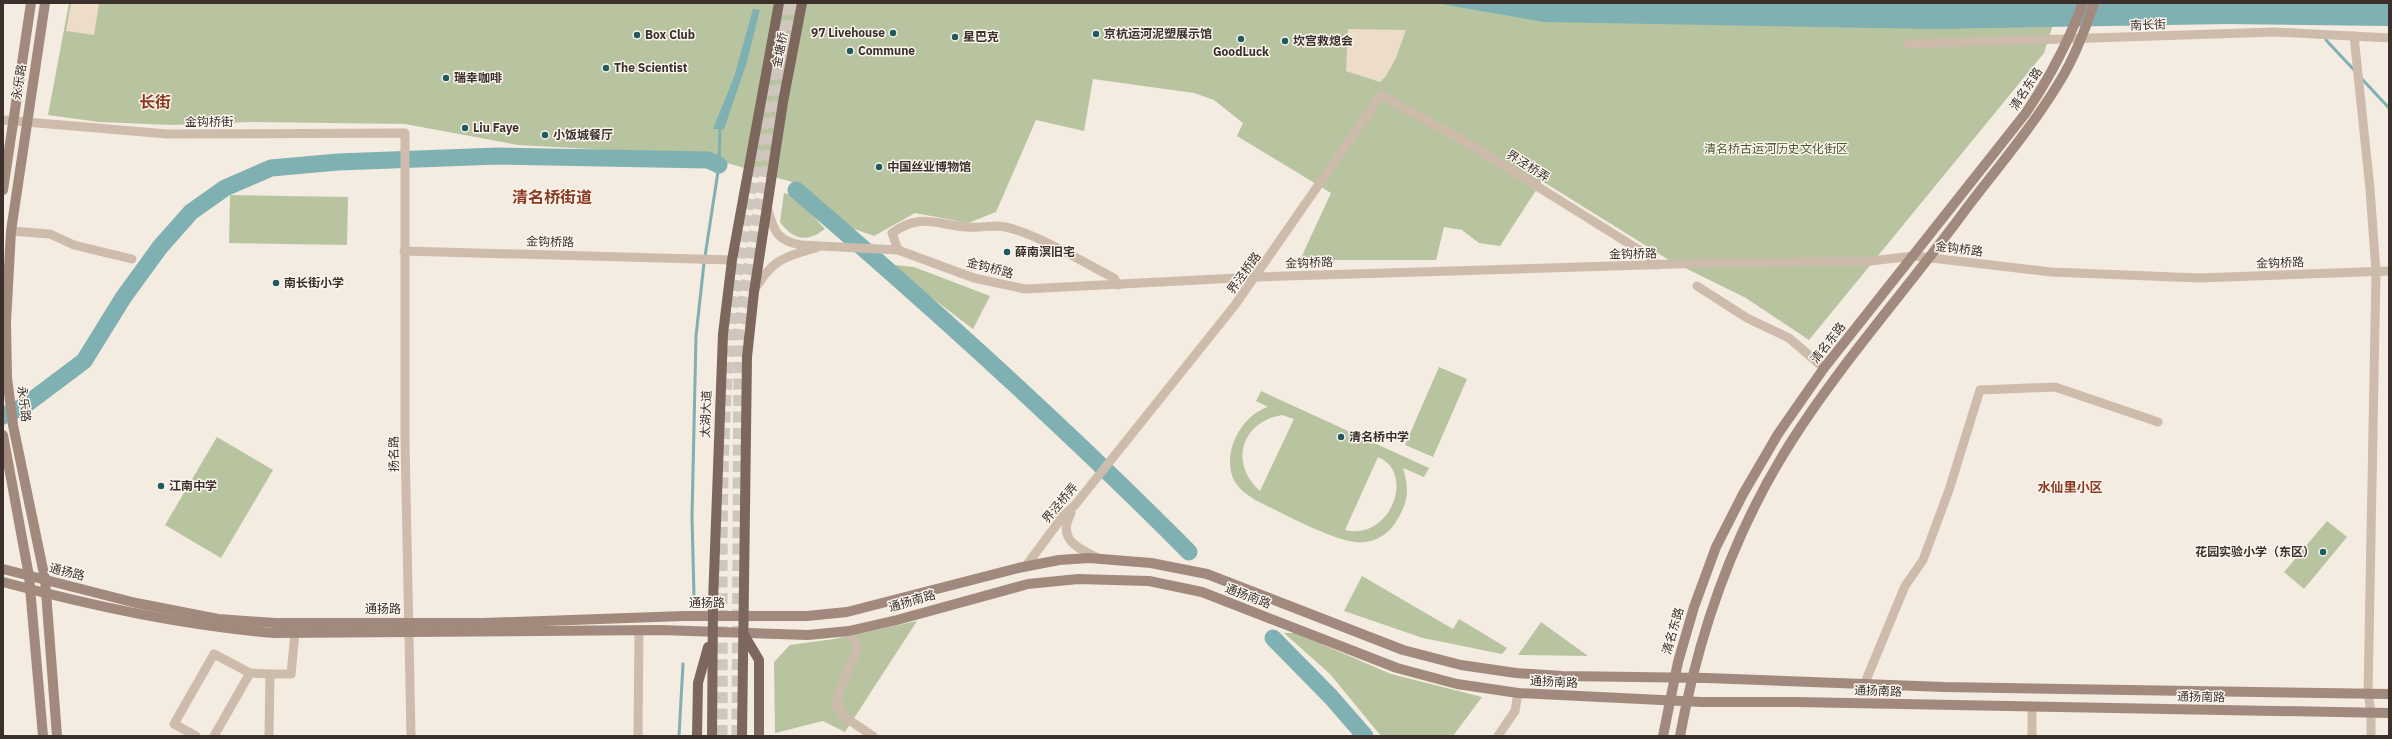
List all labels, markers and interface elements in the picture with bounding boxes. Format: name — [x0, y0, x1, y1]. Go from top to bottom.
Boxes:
street label: 南长街 — [2130, 16, 2166, 33]
place label: 97 Livehouse — [811, 25, 885, 40]
place label: 京杭运河泥塑展示馆 — [1104, 26, 1212, 41]
place label: Box Club — [645, 27, 695, 42]
marker: 97 Livehouse — [888, 28, 898, 38]
place label: 星巴克 — [963, 29, 999, 44]
marker: 京杭运河泥塑展示馆 — [1091, 29, 1101, 39]
marker: Box Club — [632, 30, 642, 40]
street label: 金塘桥 — [769, 31, 790, 69]
marker: 星巴克 — [950, 32, 960, 42]
place label: 坎宫救熄会 — [1293, 33, 1353, 48]
marker: GoodLuck — [1236, 34, 1246, 44]
marker: 坎宫救熄会 — [1280, 36, 1290, 46]
place label: Commune — [858, 43, 915, 58]
place label: GoodLuck — [1213, 44, 1269, 59]
marker: Commune — [845, 46, 855, 56]
place label: The Scientist — [614, 60, 688, 75]
street label: 永乐路 — [8, 63, 29, 101]
marker: The Scientist — [601, 63, 611, 73]
street label: 清名东路 — [2006, 65, 2045, 113]
place label: 瑞幸咖啡 — [454, 70, 502, 85]
marker: 瑞幸咖啡 — [441, 73, 451, 83]
district label: 长街 — [139, 92, 171, 112]
street label: 金钩桥街 — [185, 114, 233, 129]
place label: Liu Faye — [473, 120, 519, 135]
marker: Liu Faye — [460, 123, 470, 133]
place label: 小饭城餐厅 — [553, 127, 613, 142]
marker: 小饭城餐厅 — [540, 130, 550, 140]
park label: 清名桥古运河历史文化街区 — [1704, 141, 1848, 156]
street label: 界泾桥弄 — [1504, 146, 1553, 185]
place label: 中国丝业博物馆 — [887, 159, 971, 174]
marker: 中国丝业博物馆 — [874, 162, 884, 172]
district label: 清名桥街道 — [512, 187, 592, 207]
street label: 金钩桥路 — [526, 234, 574, 249]
street label: 金钩桥路 — [1934, 238, 1984, 259]
place label: 薛南溟旧宅 — [1015, 244, 1075, 259]
street label: 金钩桥路 — [1609, 246, 1657, 261]
marker: 薛南溟旧宅 — [1002, 247, 1012, 257]
street label: 界泾桥路 — [1223, 249, 1264, 297]
street label: 金钩桥路 — [965, 254, 1015, 281]
street label: 金钩桥路 — [1285, 254, 1333, 271]
street label: 金钩桥路 — [2256, 254, 2304, 271]
place label: 南长街小学 — [284, 275, 344, 290]
marker: 南长街小学 — [271, 278, 281, 288]
street label: 清名东路 — [1807, 319, 1848, 366]
street label: 永乐路 — [15, 385, 34, 423]
street label: 太湖大道 — [697, 390, 714, 438]
place label: 清名桥中学 — [1349, 429, 1409, 444]
marker: 清名桥中学 — [1336, 432, 1346, 442]
street label: 扬名路 — [386, 436, 401, 472]
place label: 江南中学 — [169, 478, 217, 493]
street label: 界泾桥弄 — [1038, 479, 1081, 526]
district label: 水仙里小区 — [2037, 479, 2103, 496]
marker: 江南中学 — [156, 481, 166, 491]
place label: 花园实验小学（东区） — [2195, 544, 2315, 559]
marker: 花园实验小学（东区） — [2318, 547, 2328, 557]
street label: 通扬路 — [48, 560, 86, 583]
street label: 通扬南路 — [1223, 580, 1273, 611]
street label: 通扬南路 — [887, 587, 937, 614]
street label: 通扬路 — [689, 595, 725, 610]
street label: 通扬路 — [365, 601, 401, 616]
street label: 清名东路 — [1659, 606, 1686, 656]
street label: 通扬南路 — [1530, 673, 1578, 690]
street label: 通扬南路 — [1854, 682, 1902, 699]
street label: 通扬南路 — [2177, 689, 2225, 704]

